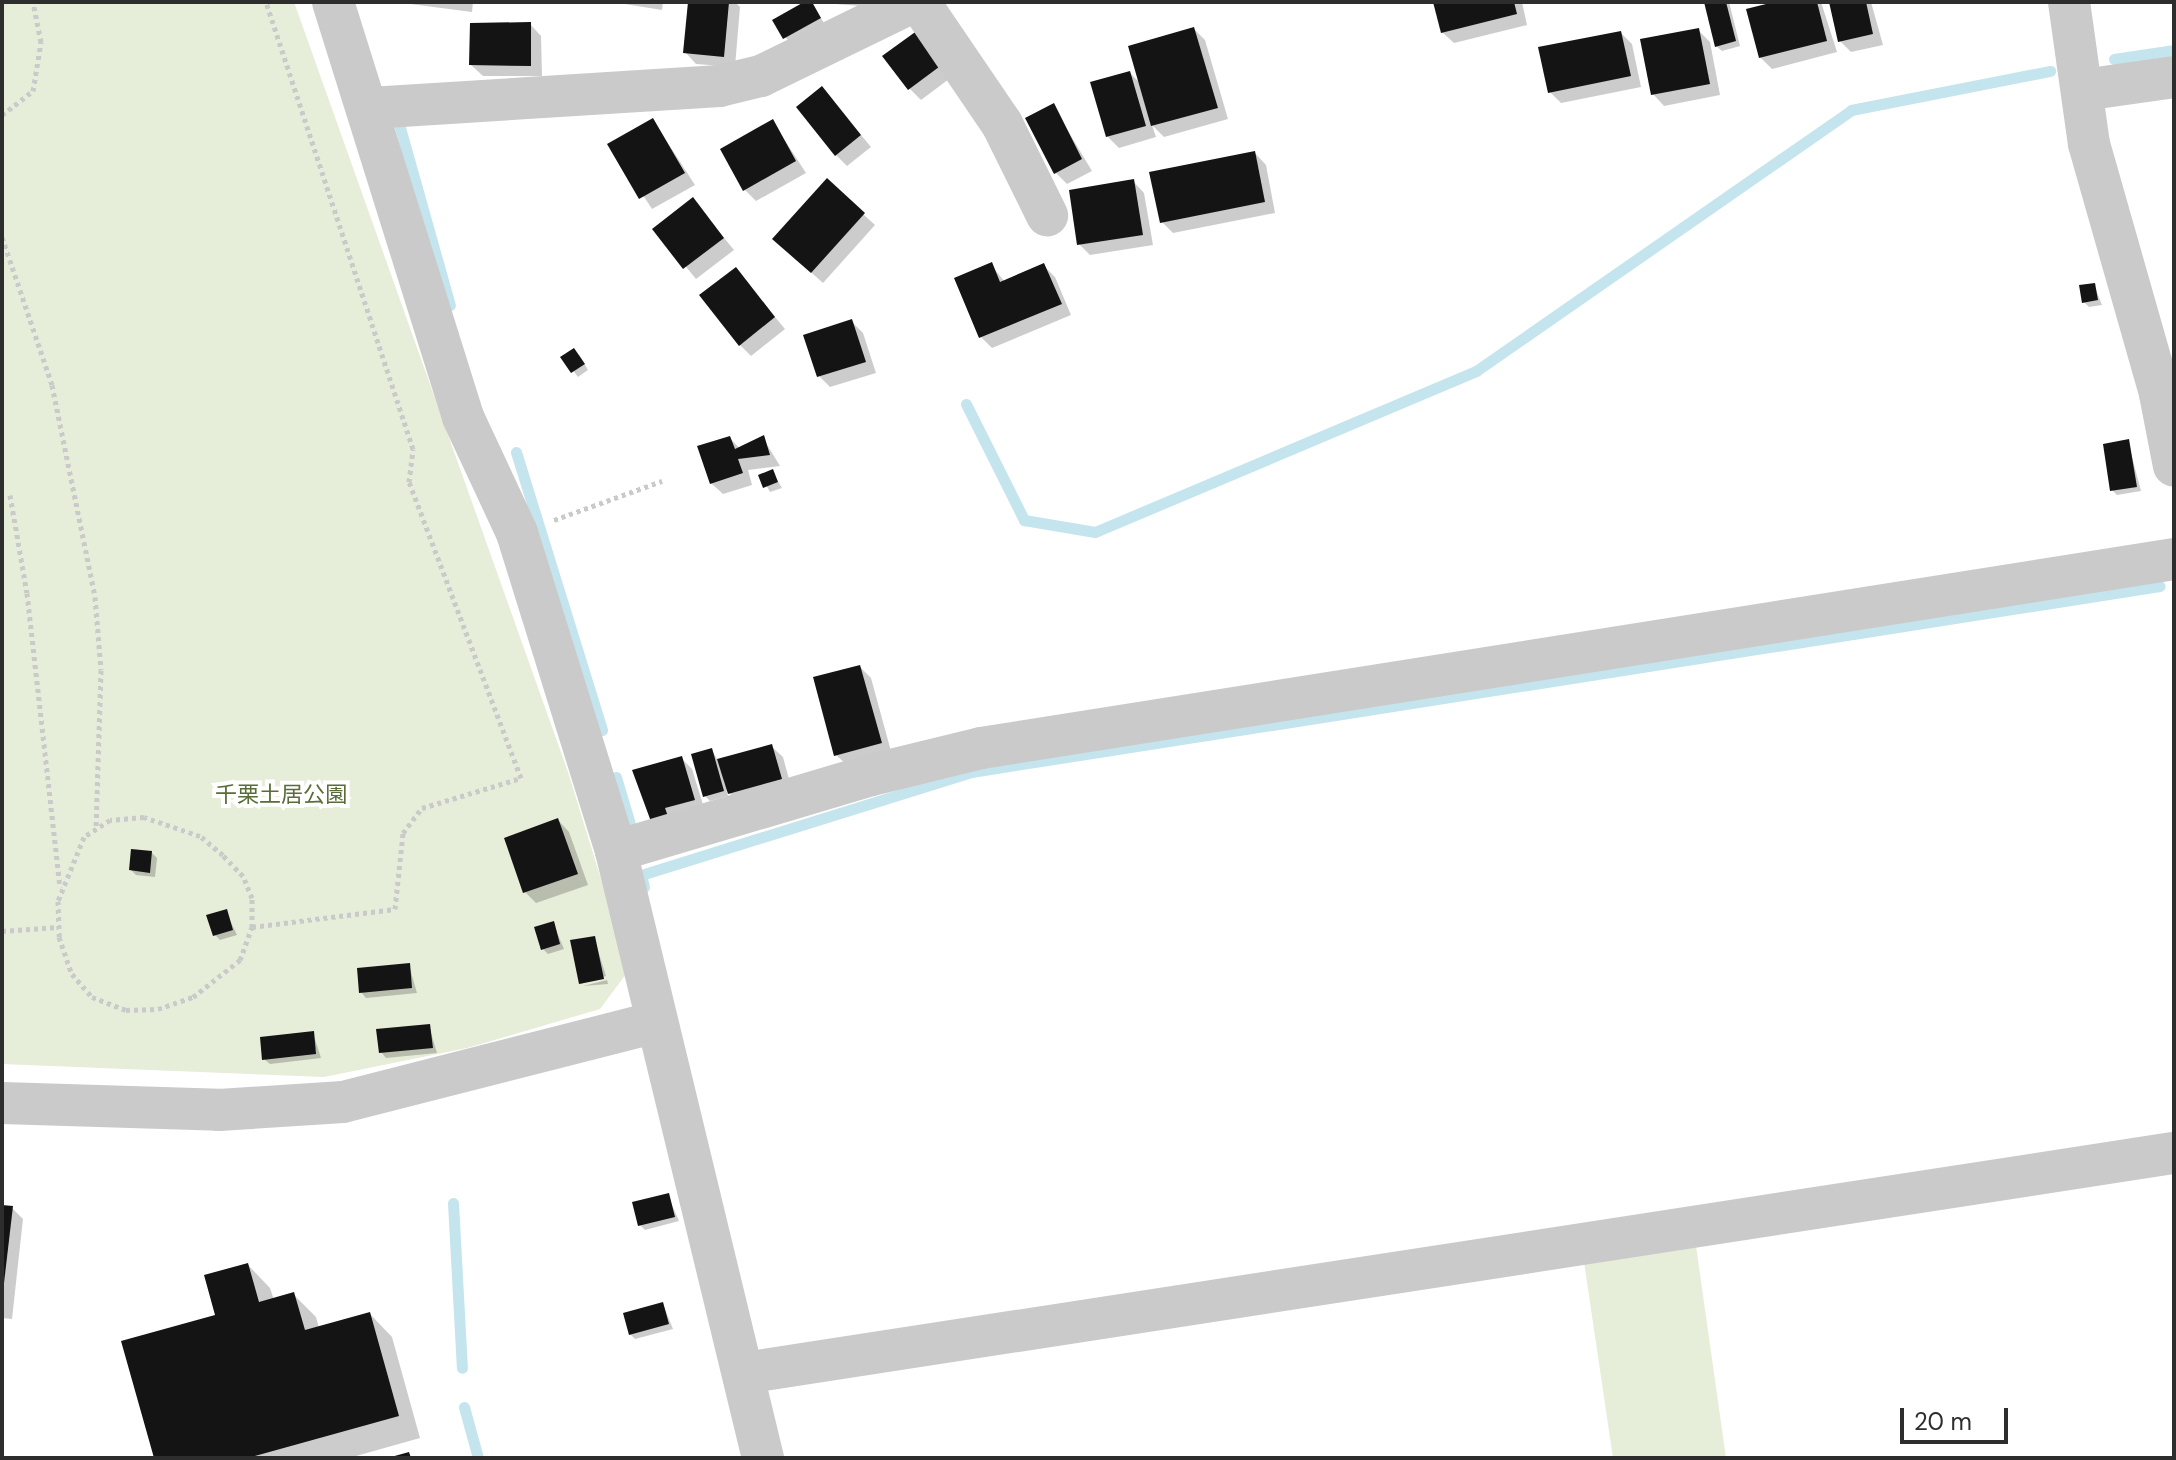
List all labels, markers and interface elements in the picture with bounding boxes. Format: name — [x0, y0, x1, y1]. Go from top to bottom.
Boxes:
park label: 千栗土居公園 — [215, 782, 347, 808]
scale bar — [1904, 1392, 2012, 1442]
text: 20 m — [1914, 1406, 1972, 1437]

